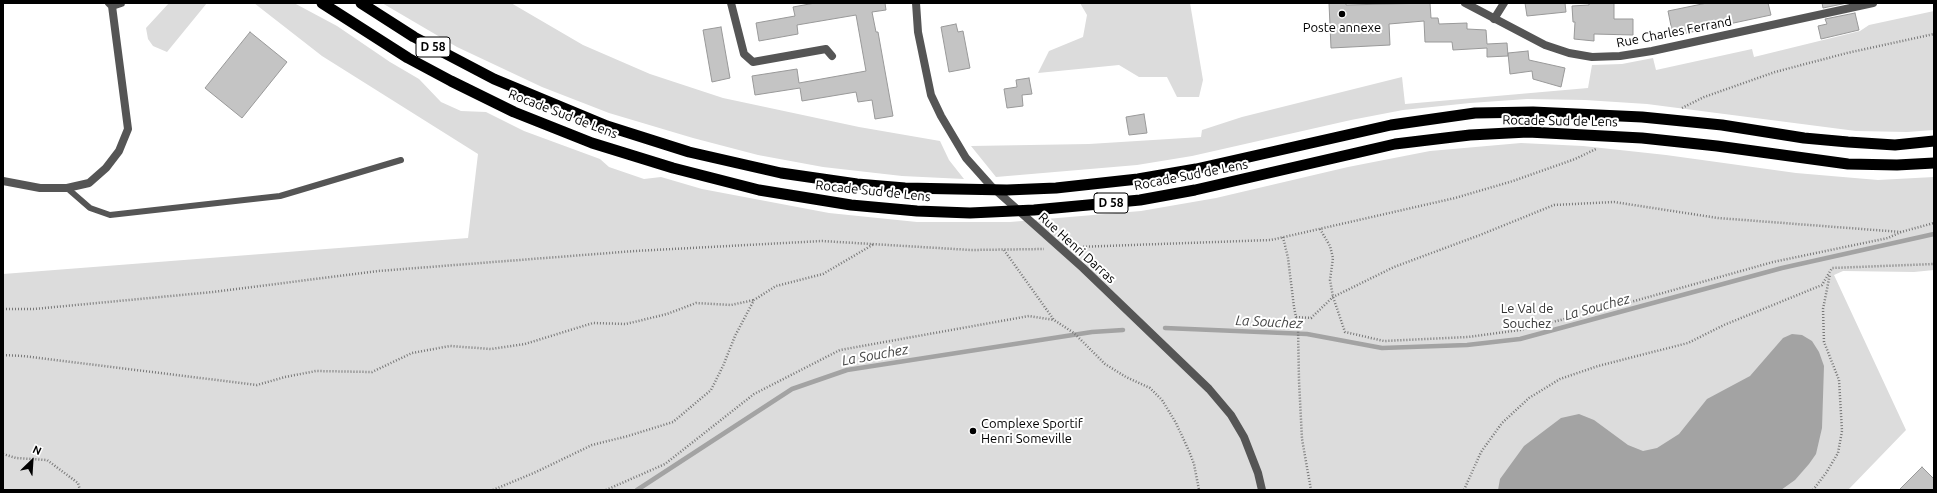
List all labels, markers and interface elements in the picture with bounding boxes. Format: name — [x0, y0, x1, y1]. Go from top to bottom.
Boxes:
marker: Poste annexe — [1337, 9, 1347, 19]
street label: Rue Charles Ferrand — [1615, 13, 1733, 51]
place label: Poste annexe — [1303, 20, 1381, 36]
road number: D 58 — [416, 37, 450, 57]
street label: Rocade Sud de Lens — [506, 86, 620, 142]
street label: Rocade Sud de Lens — [1502, 112, 1618, 130]
street label: Rocade Sud de Lens — [1133, 156, 1249, 194]
street label: Rocade Sud de Lens — [815, 177, 931, 205]
road number: D 58 — [1094, 193, 1128, 213]
street label: Rue Henri Darras — [1035, 209, 1119, 287]
water label: La Souchez — [1563, 290, 1631, 324]
park label: Le Val de Souchez — [1501, 301, 1553, 332]
water label: La Souchez — [1235, 312, 1303, 332]
water label: La Souchez — [841, 341, 909, 369]
place label: Complexe Sportif Henri Someville — [981, 416, 1083, 447]
marker: Complexe Sportif Henri Someville — [968, 426, 978, 436]
north arrow — [12, 441, 52, 481]
text: N — [31, 443, 43, 457]

